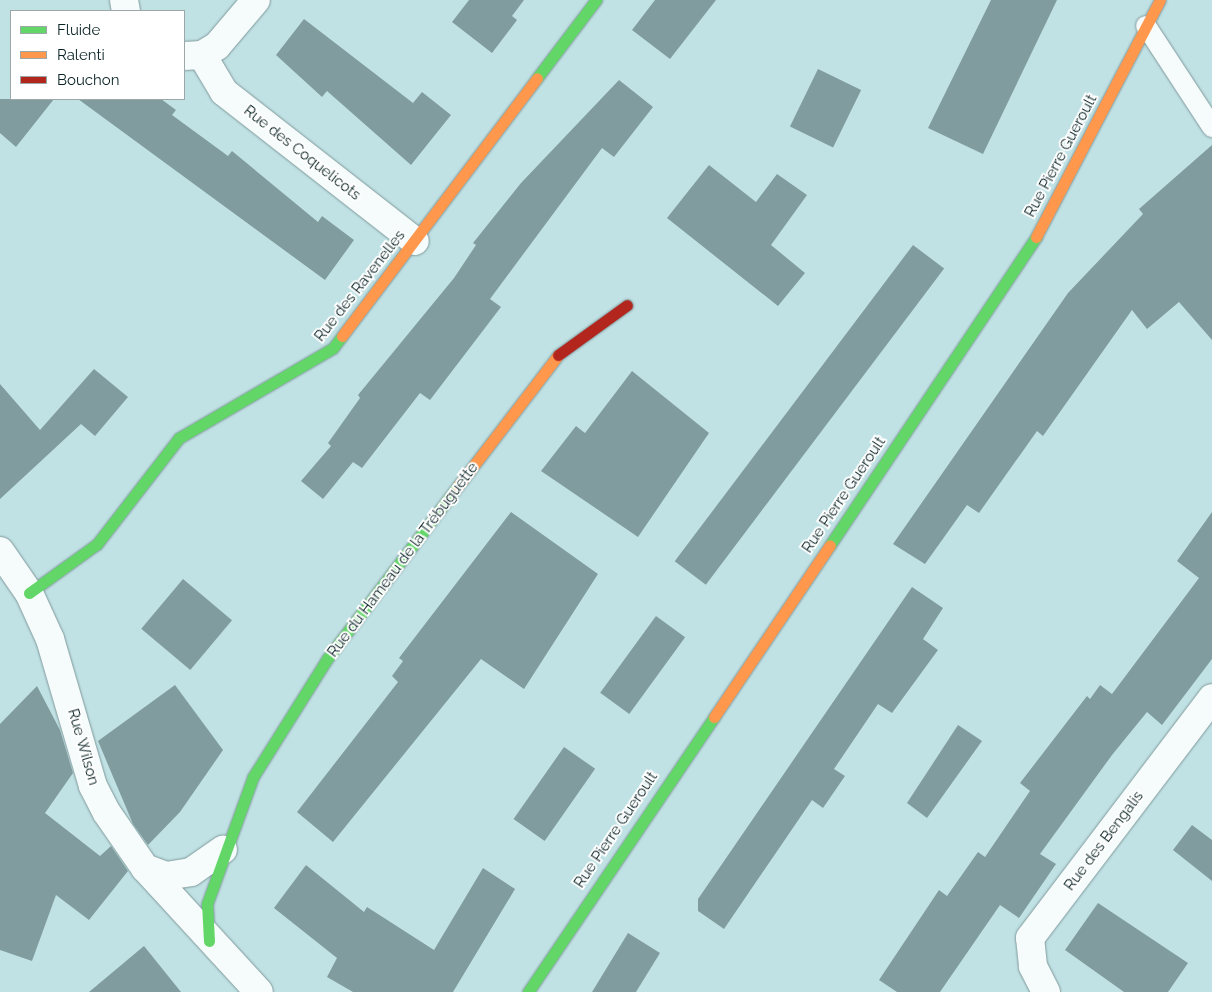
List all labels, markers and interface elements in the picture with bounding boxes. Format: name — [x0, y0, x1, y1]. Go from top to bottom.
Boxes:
legend — [10, 10, 185, 100]
text: Fluide — [57, 21, 100, 39]
text: Ralenti — [57, 46, 105, 64]
text: Bouchon — [57, 71, 119, 89]
street label: Rue Pierre Gueroult — [1021, 92, 1101, 220]
street label: Rue des Coquelicots — [240, 102, 364, 204]
street label: Rue des Ravenelles — [311, 227, 409, 345]
street label: Rue Pierre Gueroult — [799, 434, 889, 556]
street label: Rue du Hameau de la Trébuguette — [324, 459, 482, 661]
street label: Rue Wilson — [63, 706, 103, 788]
street label: Rue Pierre Gueroult — [571, 769, 661, 891]
street label: Rue des Bengalis — [1061, 788, 1147, 894]

